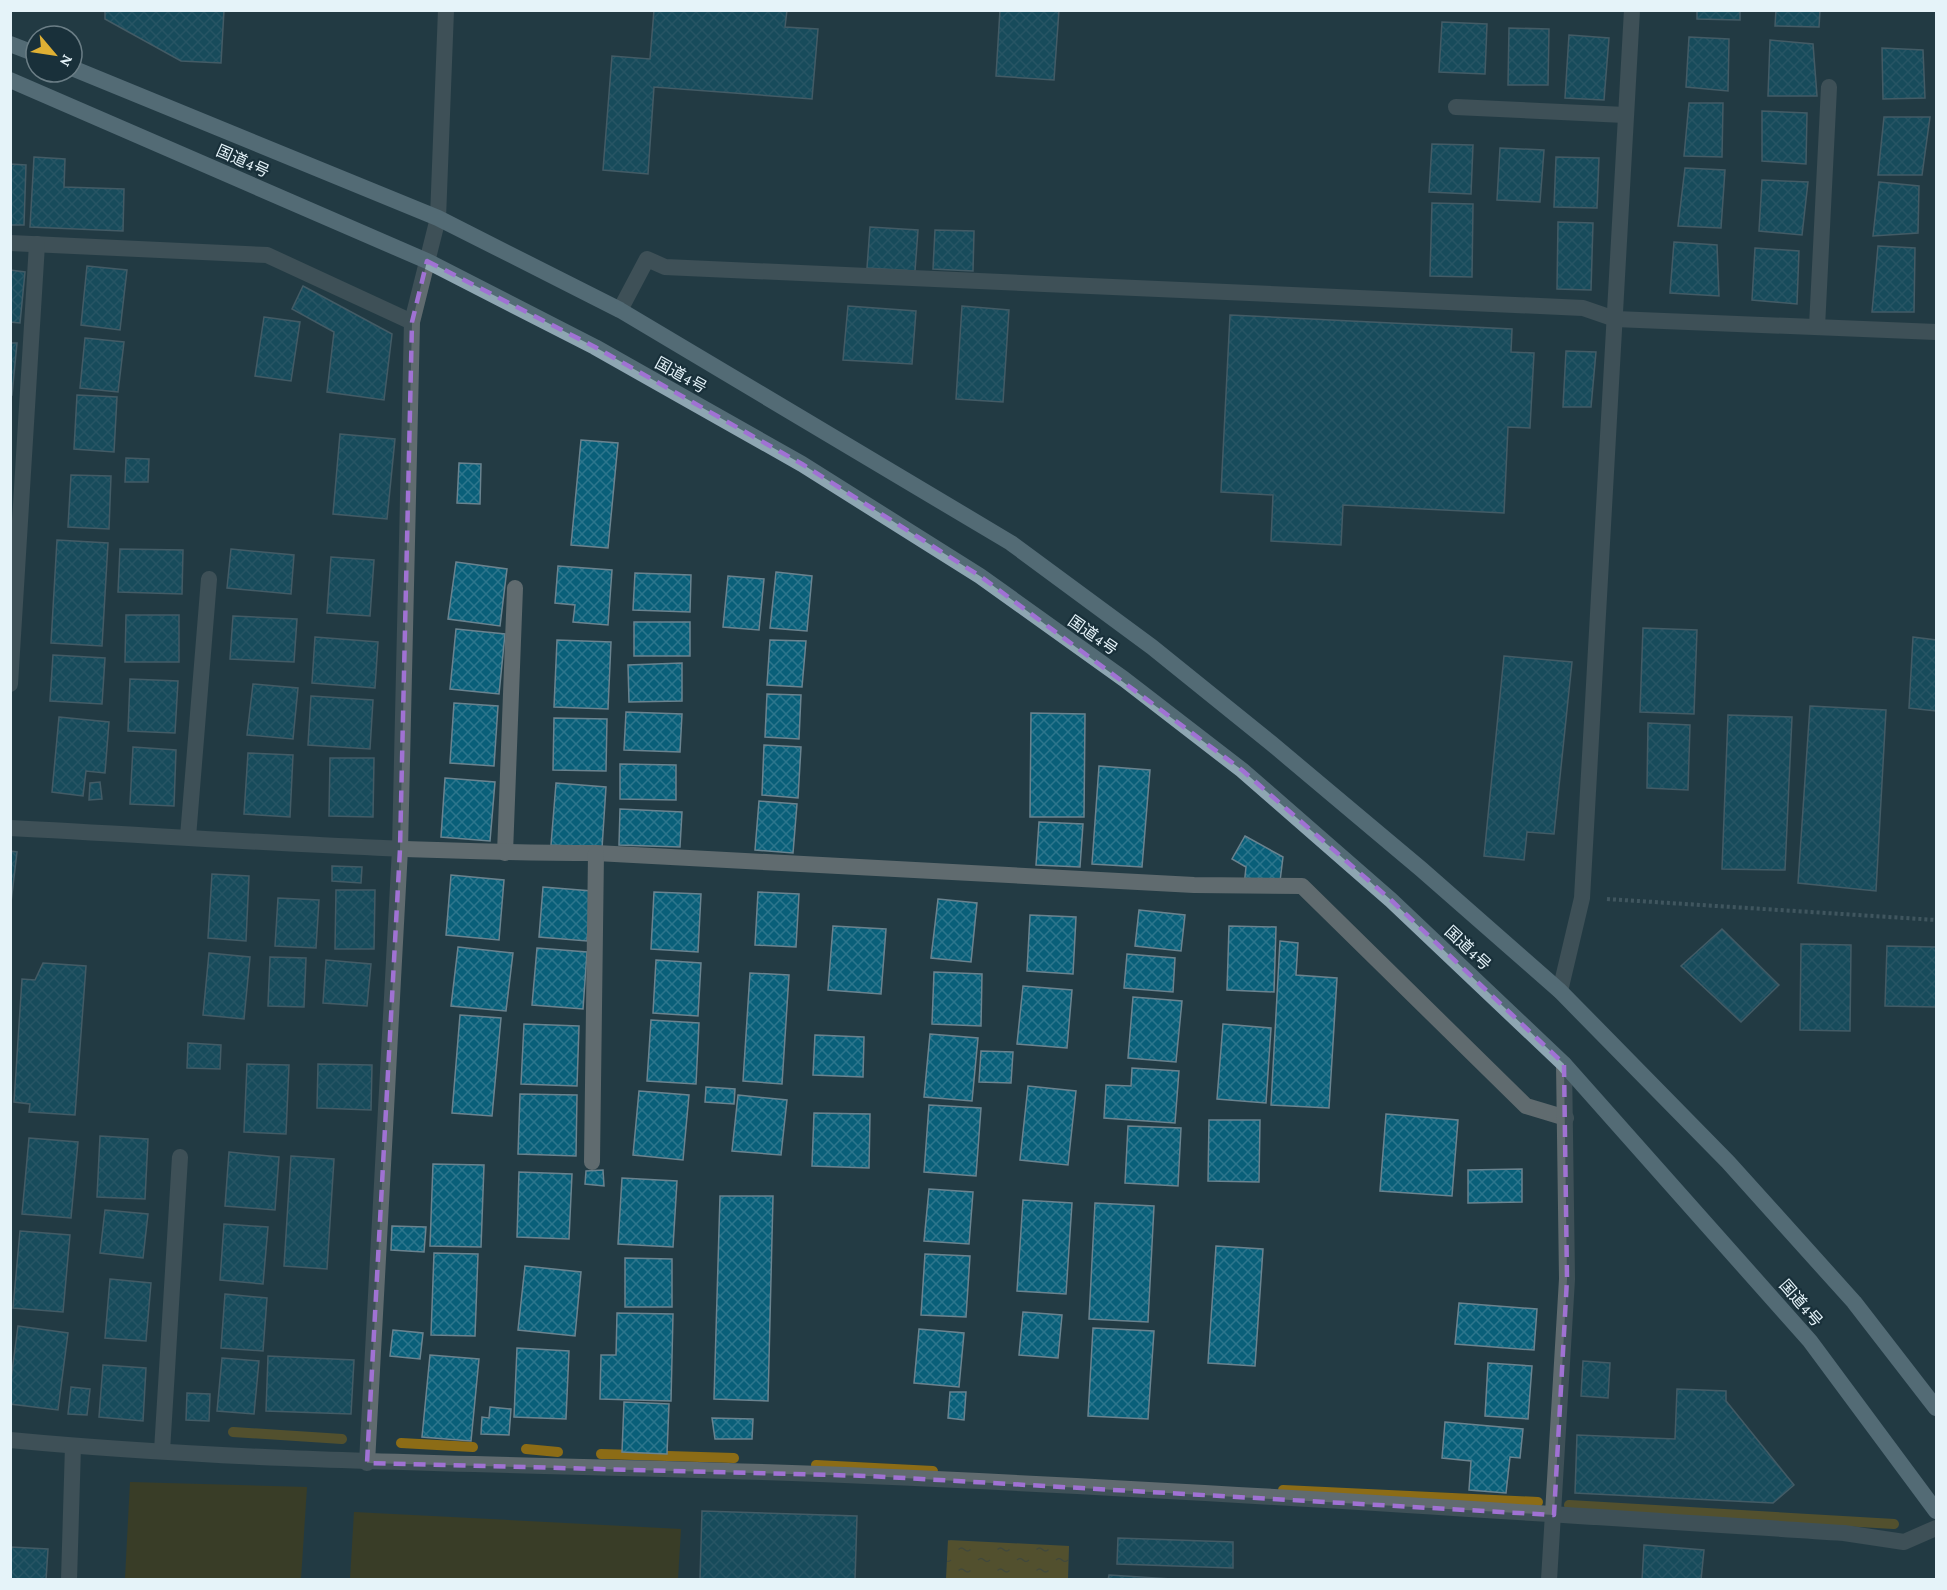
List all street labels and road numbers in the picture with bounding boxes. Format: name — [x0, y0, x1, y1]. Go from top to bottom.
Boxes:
street label: 国道4号 — [214, 142, 272, 180]
street label: 国道4号 — [652, 354, 710, 396]
street label: 国道4号 — [1065, 612, 1121, 658]
street label: 国道4号 — [1442, 923, 1494, 973]
street label: 国道4号 — [1776, 1276, 1826, 1330]

